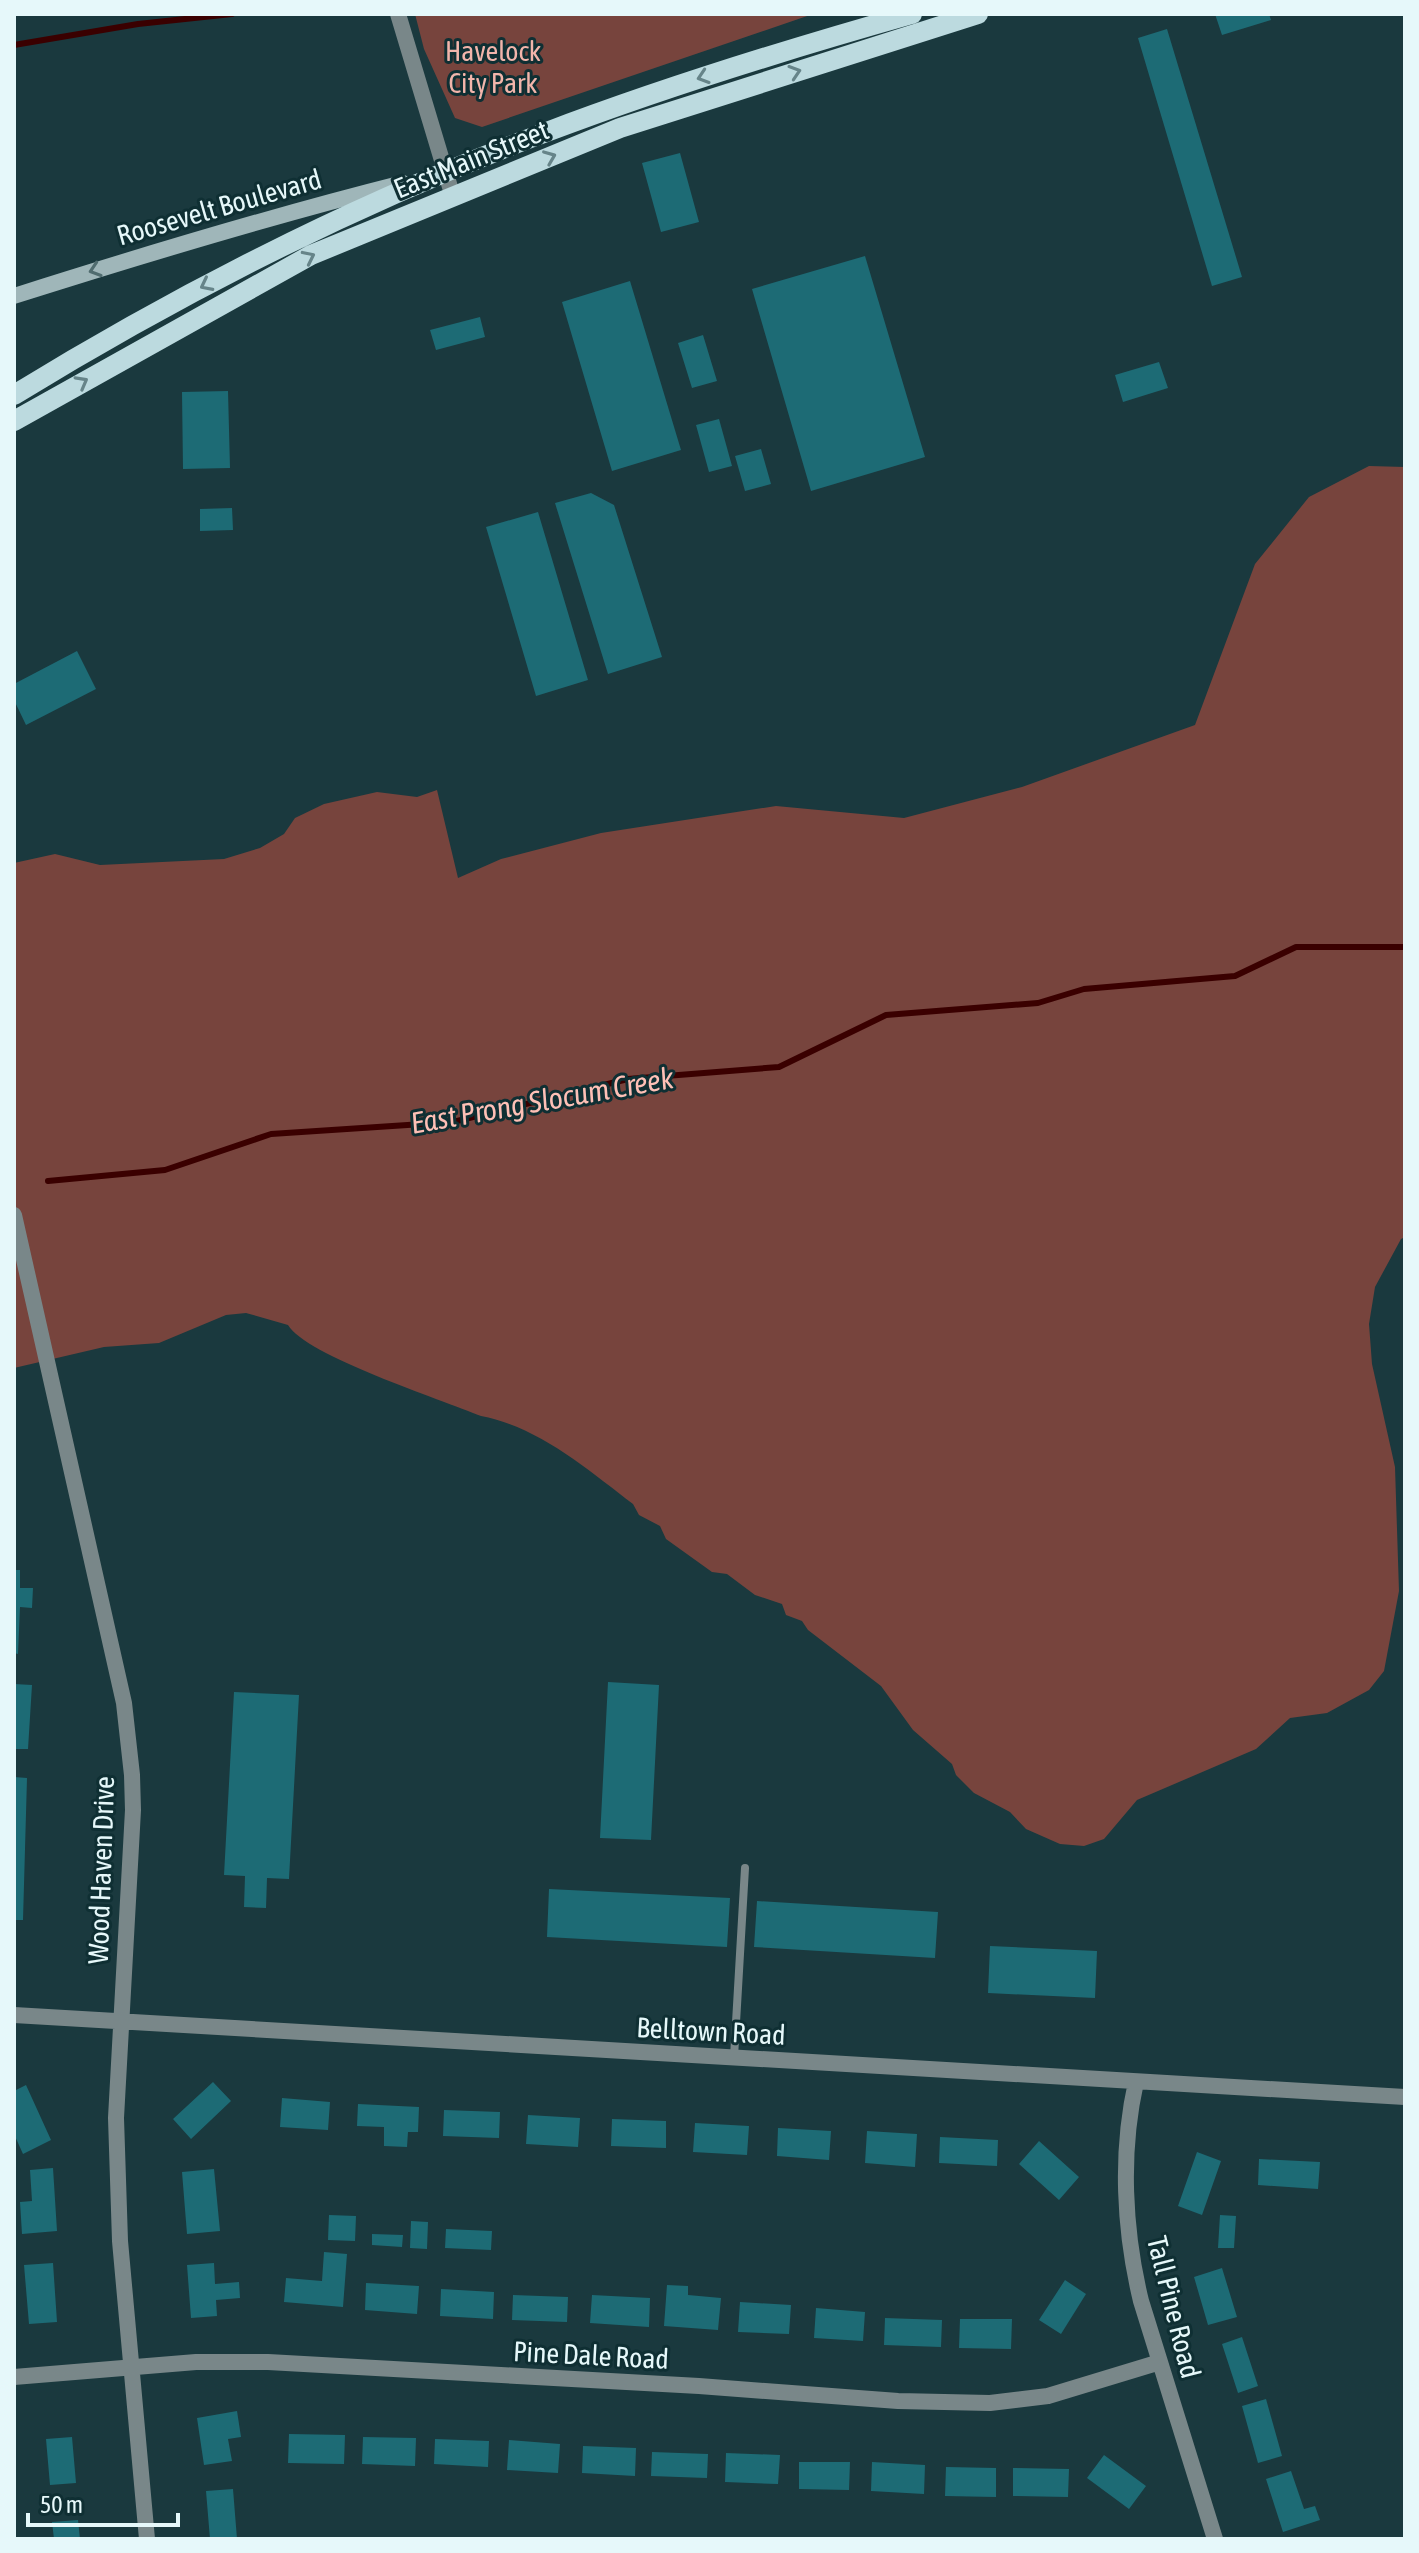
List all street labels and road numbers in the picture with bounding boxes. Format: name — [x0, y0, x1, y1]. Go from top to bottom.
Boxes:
street label: East Main Street — [389, 113, 553, 205]
street label: Roosevelt Boulevard — [113, 163, 325, 251]
street label: Wood Haven Drive — [82, 1776, 120, 1964]
street label: Belltown Road — [636, 2011, 786, 2051]
street label: Tall Pine Road — [1141, 2233, 1207, 2381]
street label: Pine Dale Road — [512, 2335, 670, 2375]

